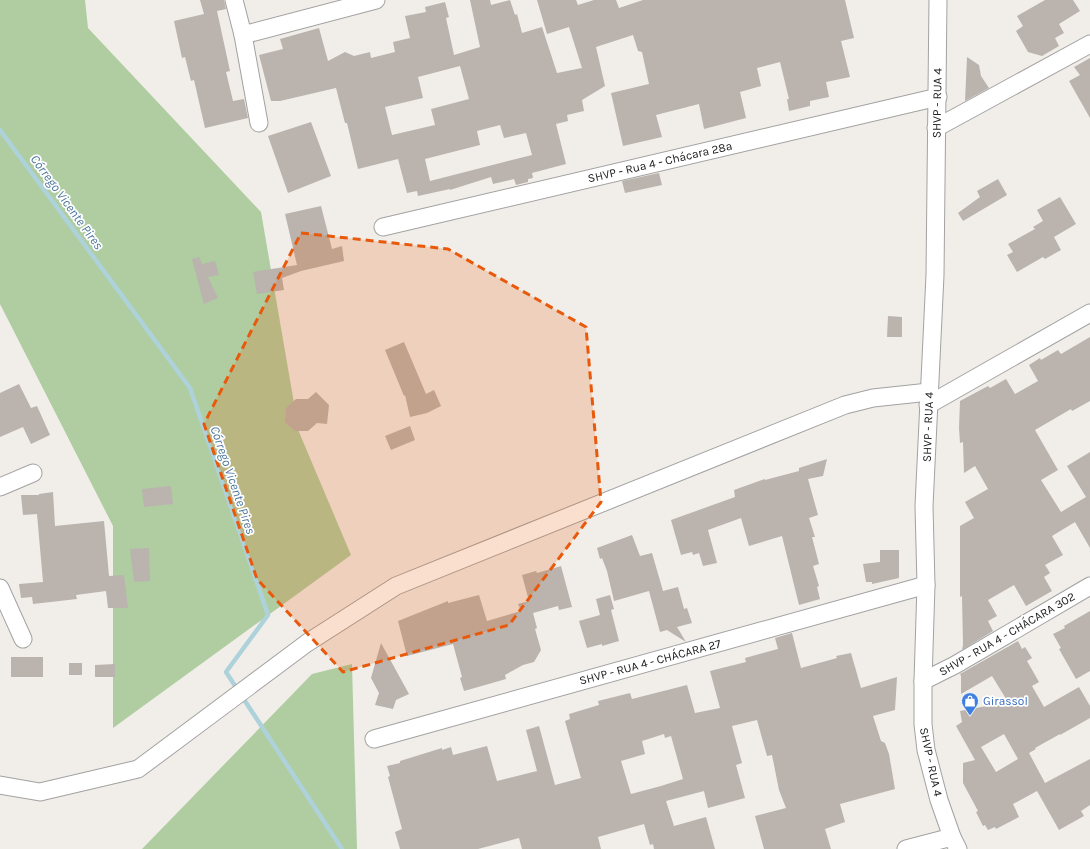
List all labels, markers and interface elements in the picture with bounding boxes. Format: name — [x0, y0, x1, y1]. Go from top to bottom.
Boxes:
street label: SHVP - RUA 4 — [929, 68, 945, 138]
street label: SHVP - Rua 4 - Chácara 28ª — [586, 139, 734, 185]
water label: Córrego Vicente Pires — [28, 152, 106, 252]
street label: SHVP - RUA 4 — [920, 391, 936, 462]
water label: Córrego Vicente Pires — [207, 424, 259, 536]
street label: SHVP - RUA 4 - CHÁCARA 302 — [936, 588, 1078, 679]
street label: SHVP - RUA 4 - CHÁCARA 27 — [577, 635, 723, 688]
shop icon: Girassol — [960, 691, 980, 716]
place label: Girassol — [983, 694, 1028, 708]
street label: SHVP - RUA 4 — [917, 726, 945, 798]

